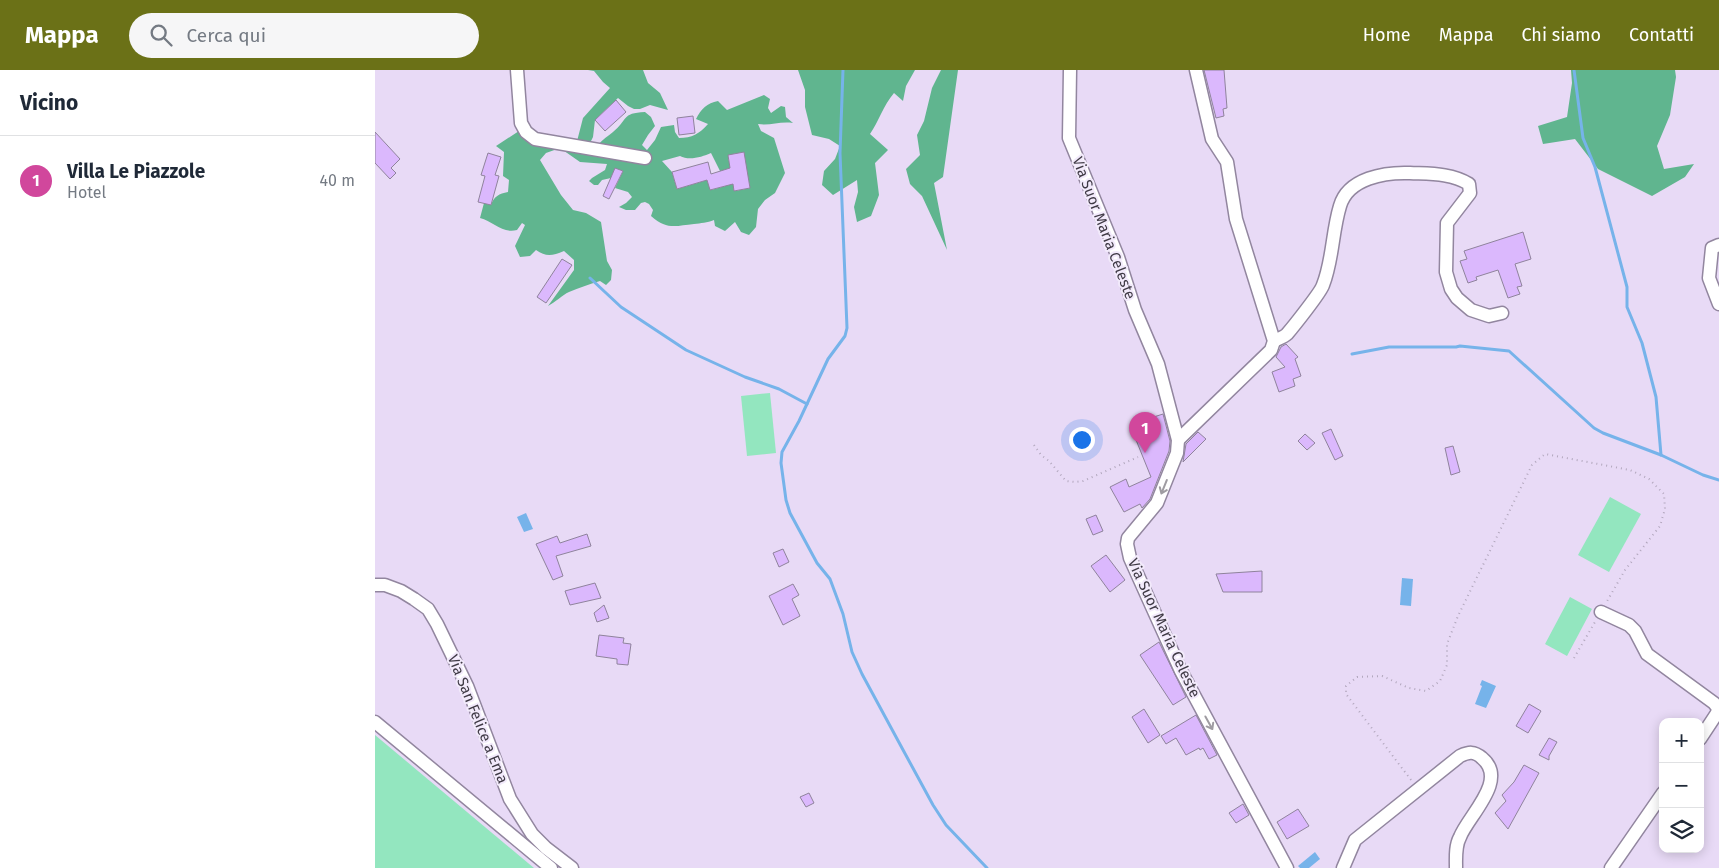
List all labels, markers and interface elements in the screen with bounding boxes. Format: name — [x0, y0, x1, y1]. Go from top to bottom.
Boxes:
search box — [129, 13, 479, 58]
text: Mappa — [25, 21, 99, 49]
icon: search — [147, 21, 175, 49]
text: Cerca qui — [187, 24, 266, 47]
text: Home — [1363, 24, 1411, 46]
text: Mappa — [1439, 24, 1493, 46]
text: Chi siamo — [1521, 24, 1601, 46]
text: Contatti — [1629, 24, 1694, 46]
text: Vicino — [20, 90, 78, 116]
street label: Via Suor Maria Celeste — [1068, 154, 1140, 302]
text: Villa Le Piazzole — [67, 160, 205, 183]
text: 1 — [32, 171, 40, 190]
text: 40 m — [320, 171, 355, 190]
text: Hotel — [67, 183, 106, 202]
pin: 1 — [1129, 412, 1161, 453]
your location — [1069, 427, 1095, 453]
one-way arrow — [1158, 479, 1167, 494]
street label: Via Suor Maria Celeste — [1124, 556, 1204, 700]
street label: Via San Felice a Ema — [444, 652, 512, 786]
one-way arrow — [1205, 716, 1215, 730]
map controls — [1659, 718, 1704, 853]
button: + — [1659, 718, 1704, 763]
button: − — [1659, 763, 1704, 808]
button: layers — [1659, 808, 1704, 853]

